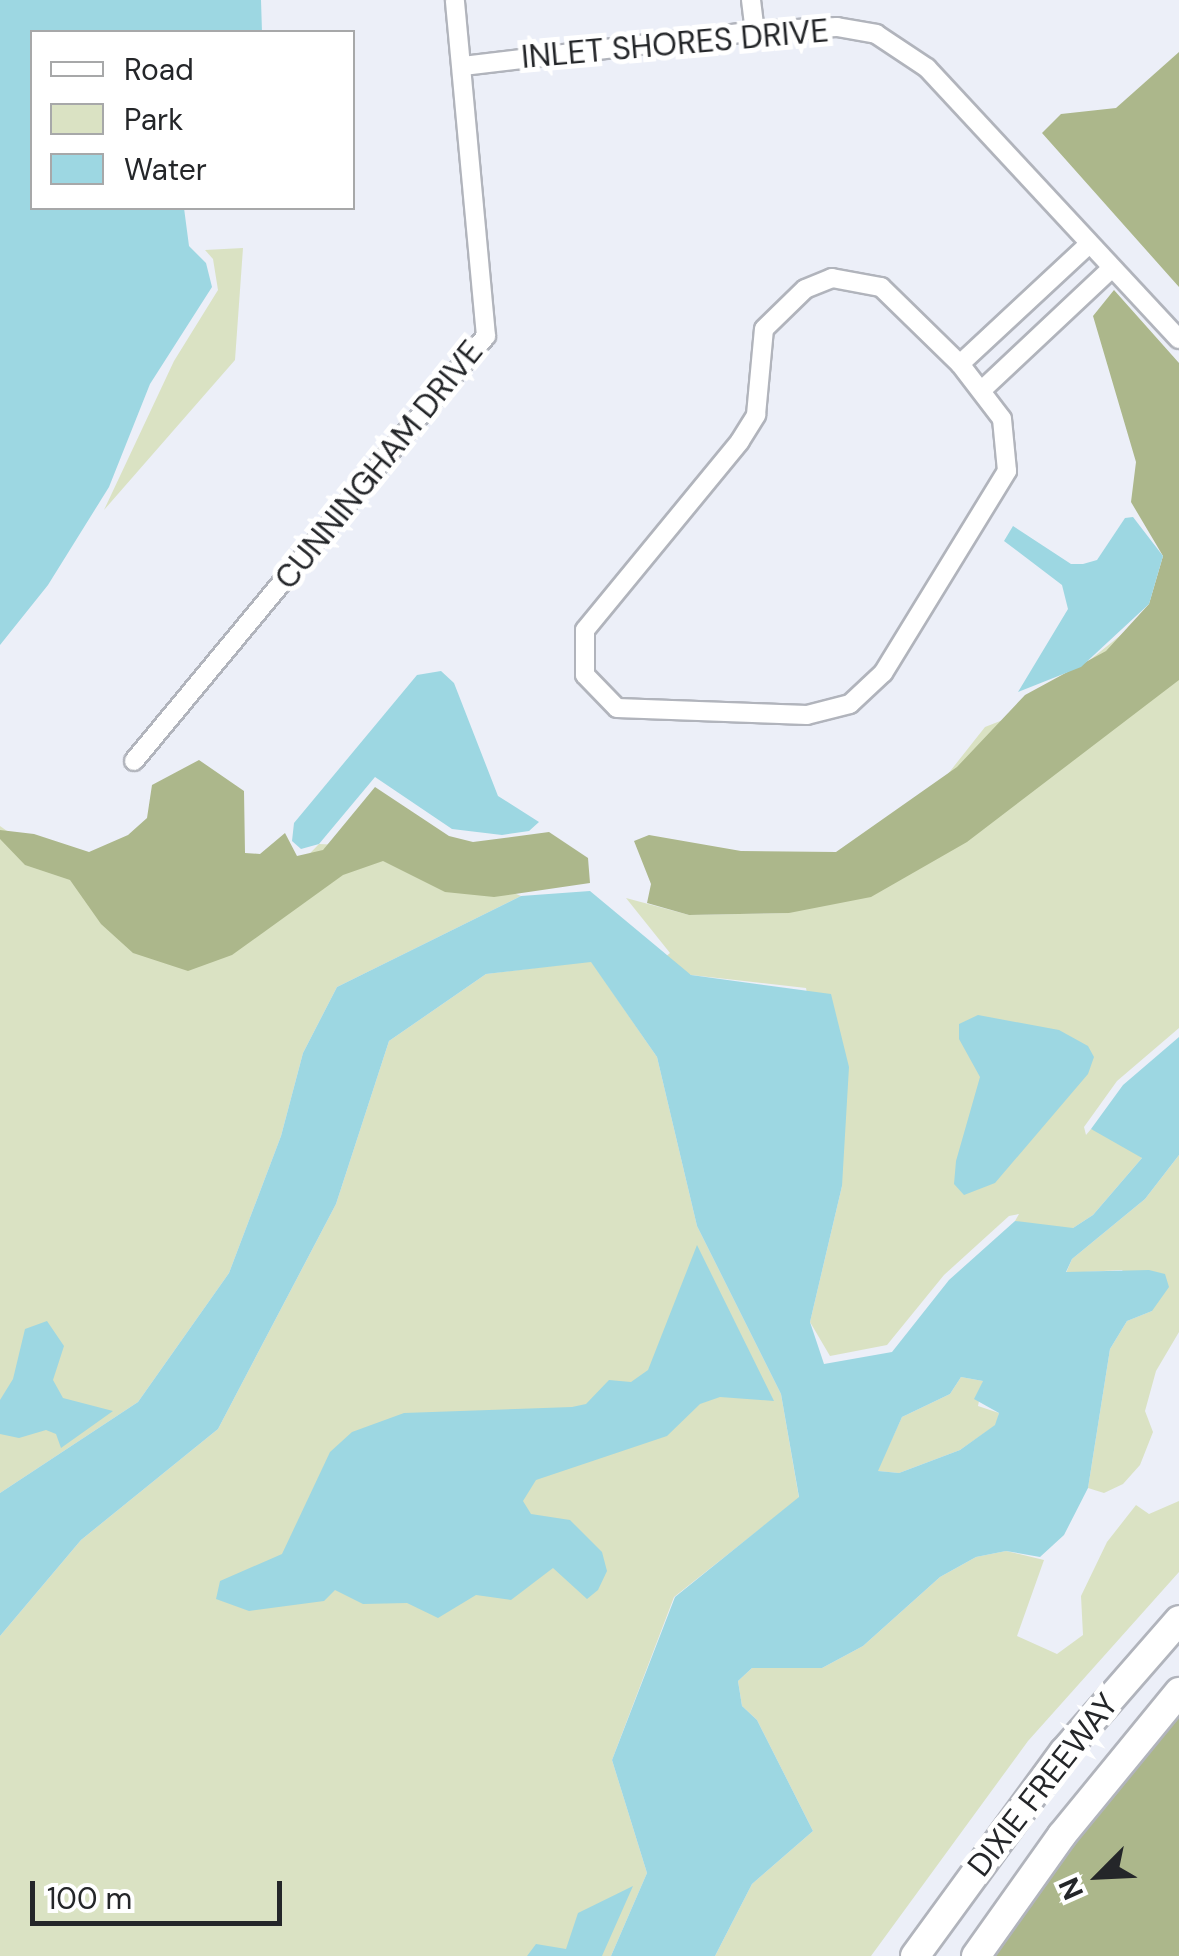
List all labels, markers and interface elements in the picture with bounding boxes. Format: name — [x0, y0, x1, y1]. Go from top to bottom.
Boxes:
street label: INLET SHORES DRIVE — [520, 11, 830, 77]
legend — [30, 30, 355, 210]
text: Road — [124, 50, 194, 89]
text: Park — [124, 100, 183, 139]
text: Water — [124, 150, 207, 189]
street label: CUNNINGHAM DRIVE — [267, 333, 491, 597]
street label: DIXIE FREEWAY — [960, 1686, 1126, 1884]
north arrow — [1049, 1826, 1149, 1926]
scale bar — [35, 1861, 288, 1923]
text: N — [1050, 1872, 1092, 1905]
text: 100 m — [47, 1879, 132, 1918]

